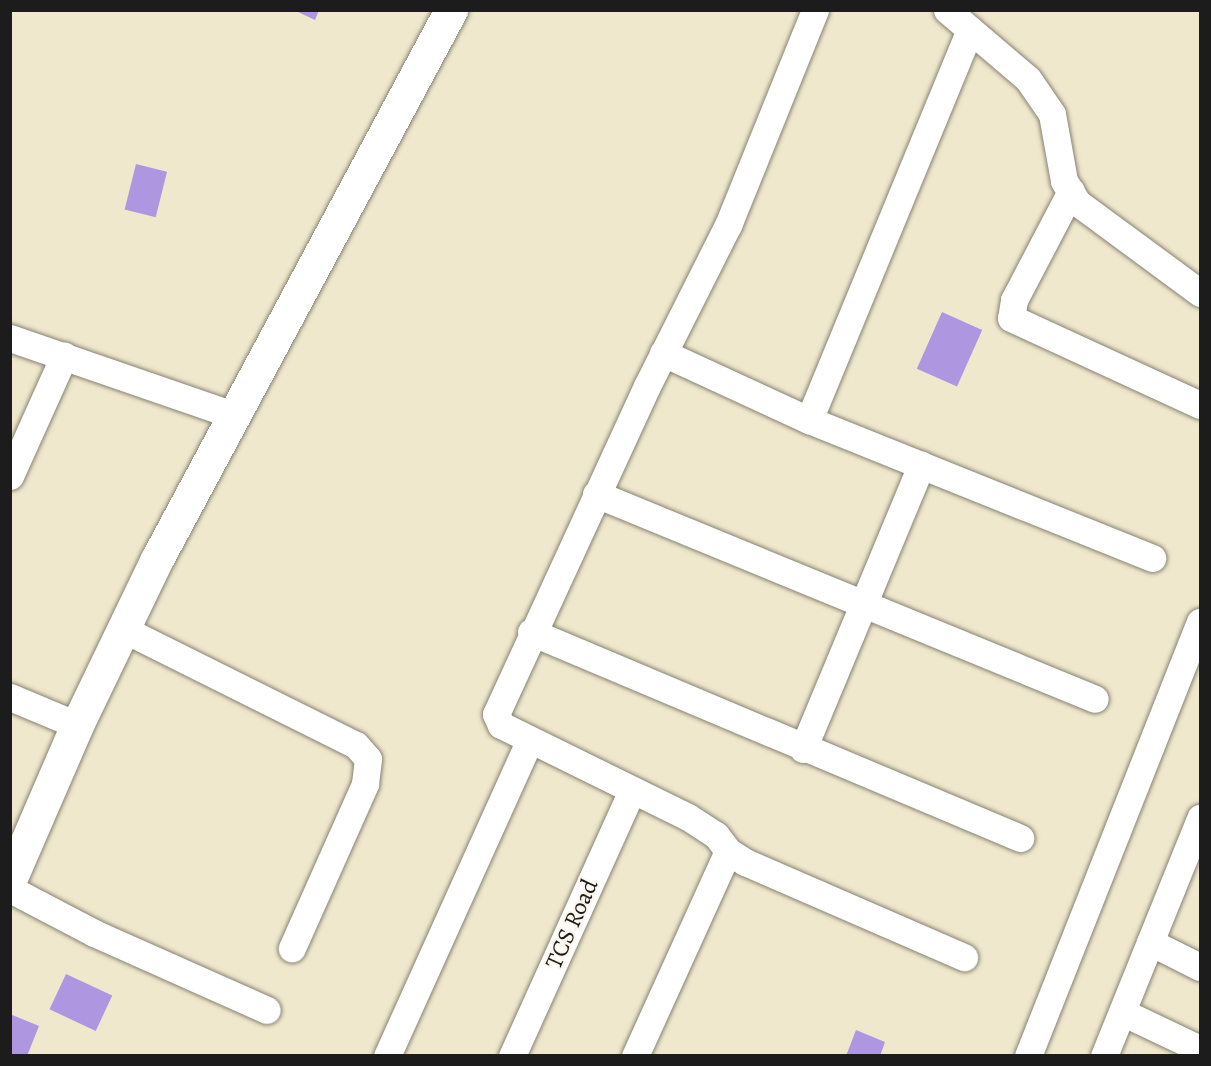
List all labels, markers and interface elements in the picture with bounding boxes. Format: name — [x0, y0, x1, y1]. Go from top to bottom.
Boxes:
street label: TCS Road — [539, 875, 605, 973]

